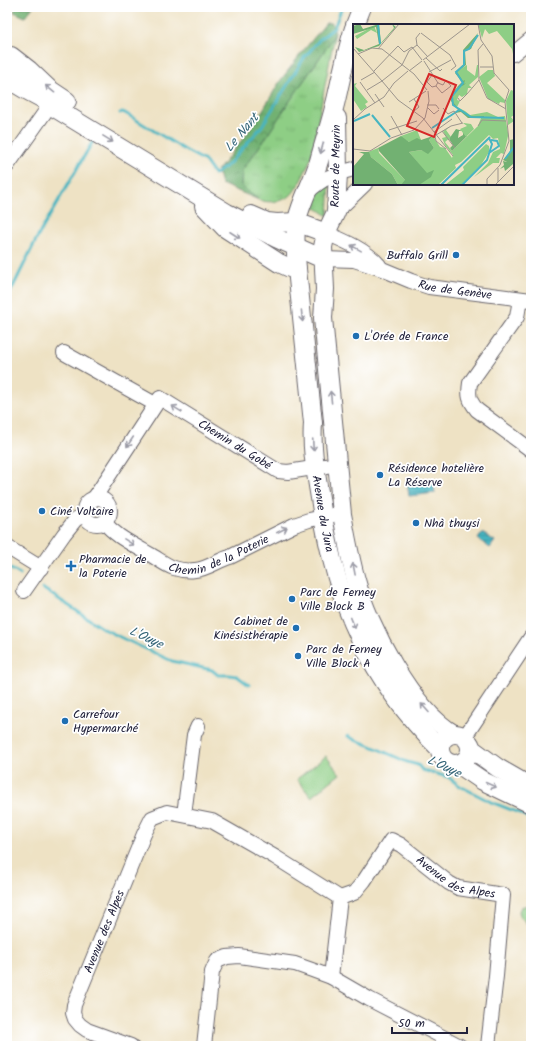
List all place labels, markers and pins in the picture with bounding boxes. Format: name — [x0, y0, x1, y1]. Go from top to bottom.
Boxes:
place label: Buffalo Grill — [387, 246, 448, 265]
marker: Buffalo Grill — [451, 250, 461, 260]
place label: L'Orée de France — [364, 327, 449, 346]
marker: L'Orée de France — [351, 331, 361, 341]
place label: Résidence hotelière La Réserve — [388, 459, 485, 492]
marker: Résidence hotelière La Réserve — [375, 470, 385, 480]
place label: Ciné Voltaire — [50, 502, 114, 521]
marker: Ciné Voltaire — [37, 506, 47, 516]
place label: Nhà thuysi — [424, 514, 481, 533]
marker: Nhà thuysi — [411, 518, 421, 528]
place label: Pharmacie de la Poterie — [79, 550, 147, 583]
marker: Pharmacie de la Poterie — [66, 561, 76, 571]
place label: Parc de Ferney Ville Block B — [300, 583, 376, 616]
marker: Parc de Ferney Ville Block B — [287, 594, 297, 604]
place label: Cabinet de Kinésisthérapie — [213, 612, 289, 645]
marker: Cabinet de Kinésisthérapie — [291, 623, 301, 633]
place label: Parc de Ferney Ville Block A — [306, 640, 382, 673]
marker: Parc de Ferney Ville Block A — [293, 651, 303, 661]
place label: Carrefour Hypermarché — [73, 705, 139, 738]
marker: Carrefour Hypermarché — [60, 716, 70, 726]

